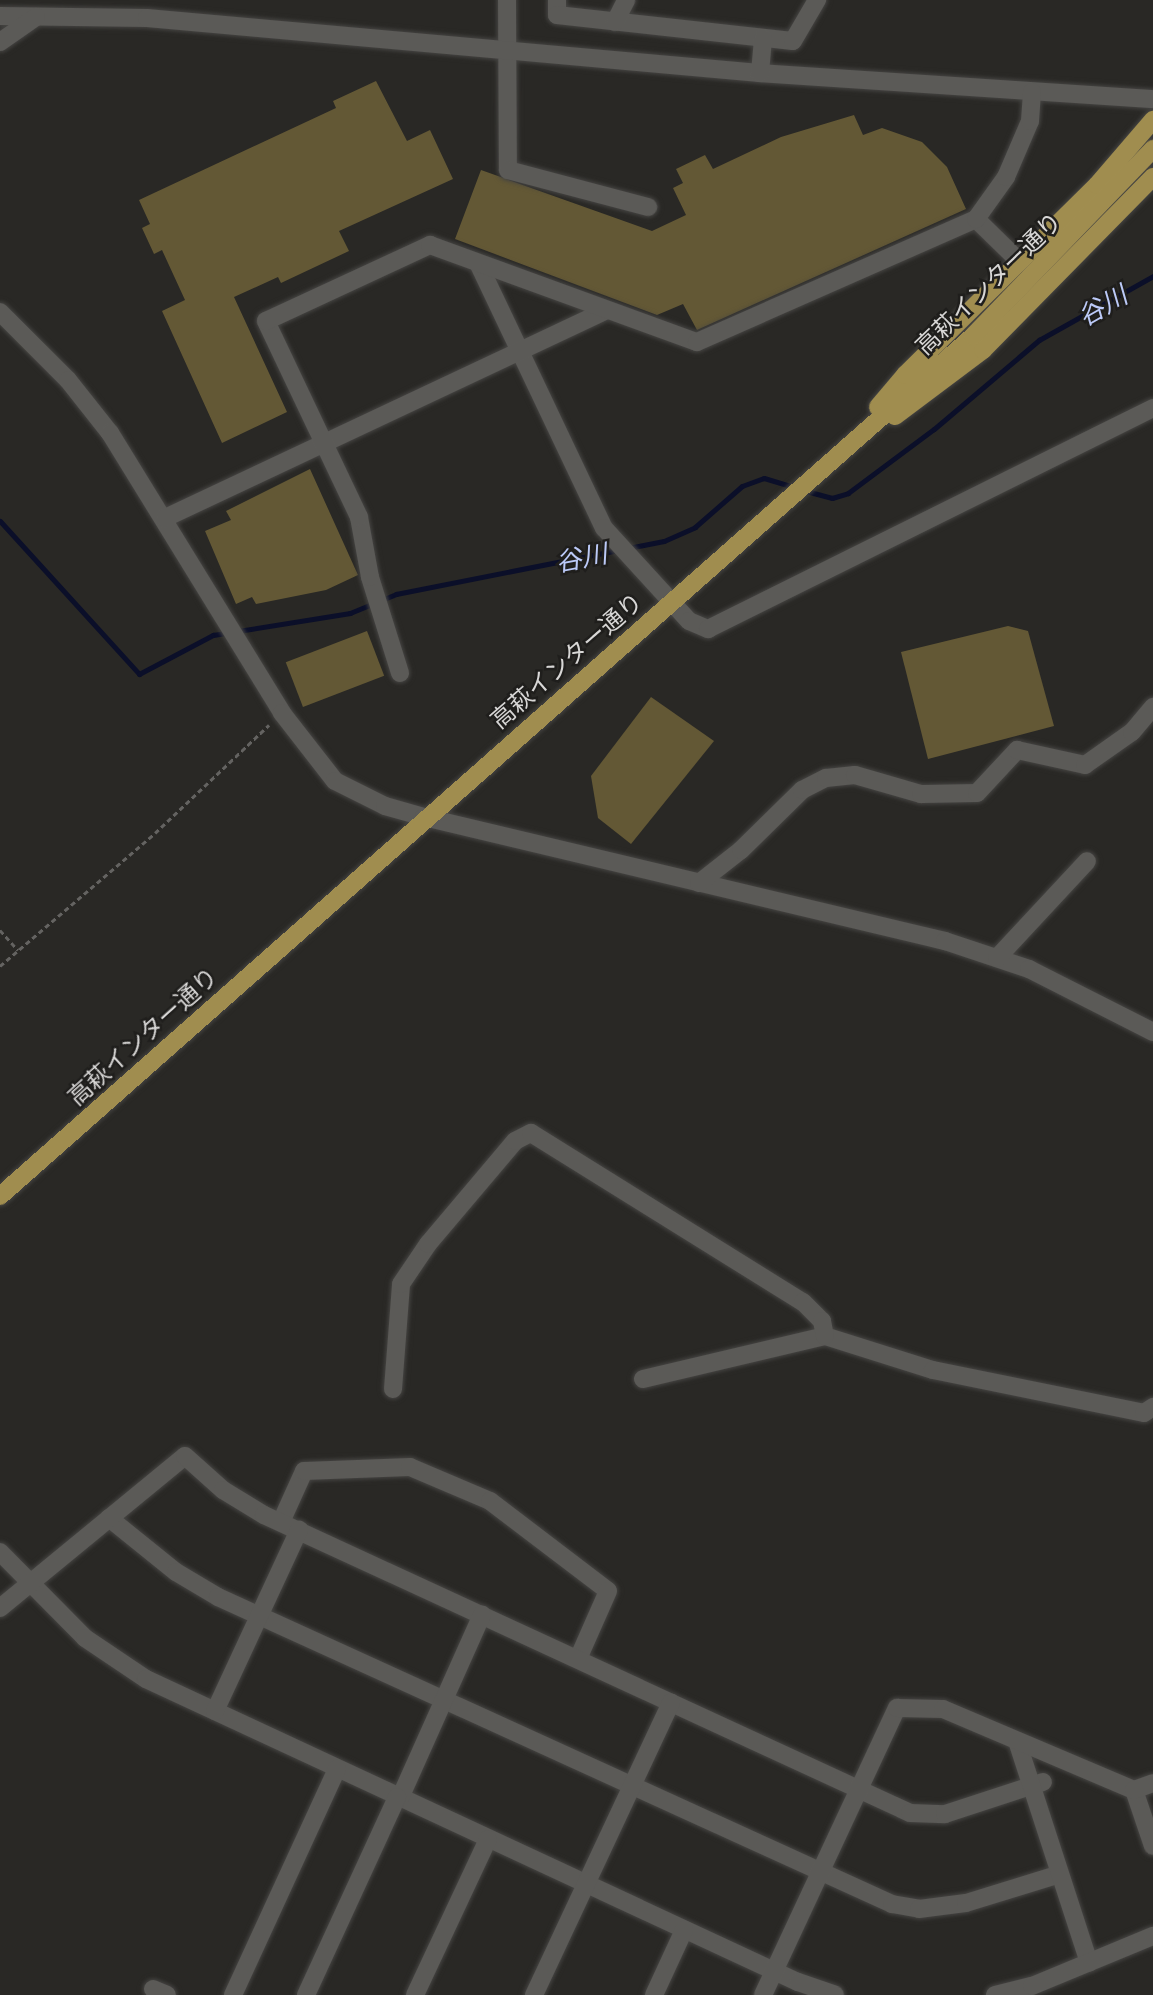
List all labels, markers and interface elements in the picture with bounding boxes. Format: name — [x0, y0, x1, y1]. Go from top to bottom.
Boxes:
street label: 高萩インター通り — [909, 206, 1067, 360]
water label: 谷川 — [1072, 278, 1132, 332]
water label: 谷川 — [553, 537, 609, 577]
street label: 高萩インター通り — [484, 586, 648, 734]
street label: 高萩インター通り — [61, 961, 223, 1111]

